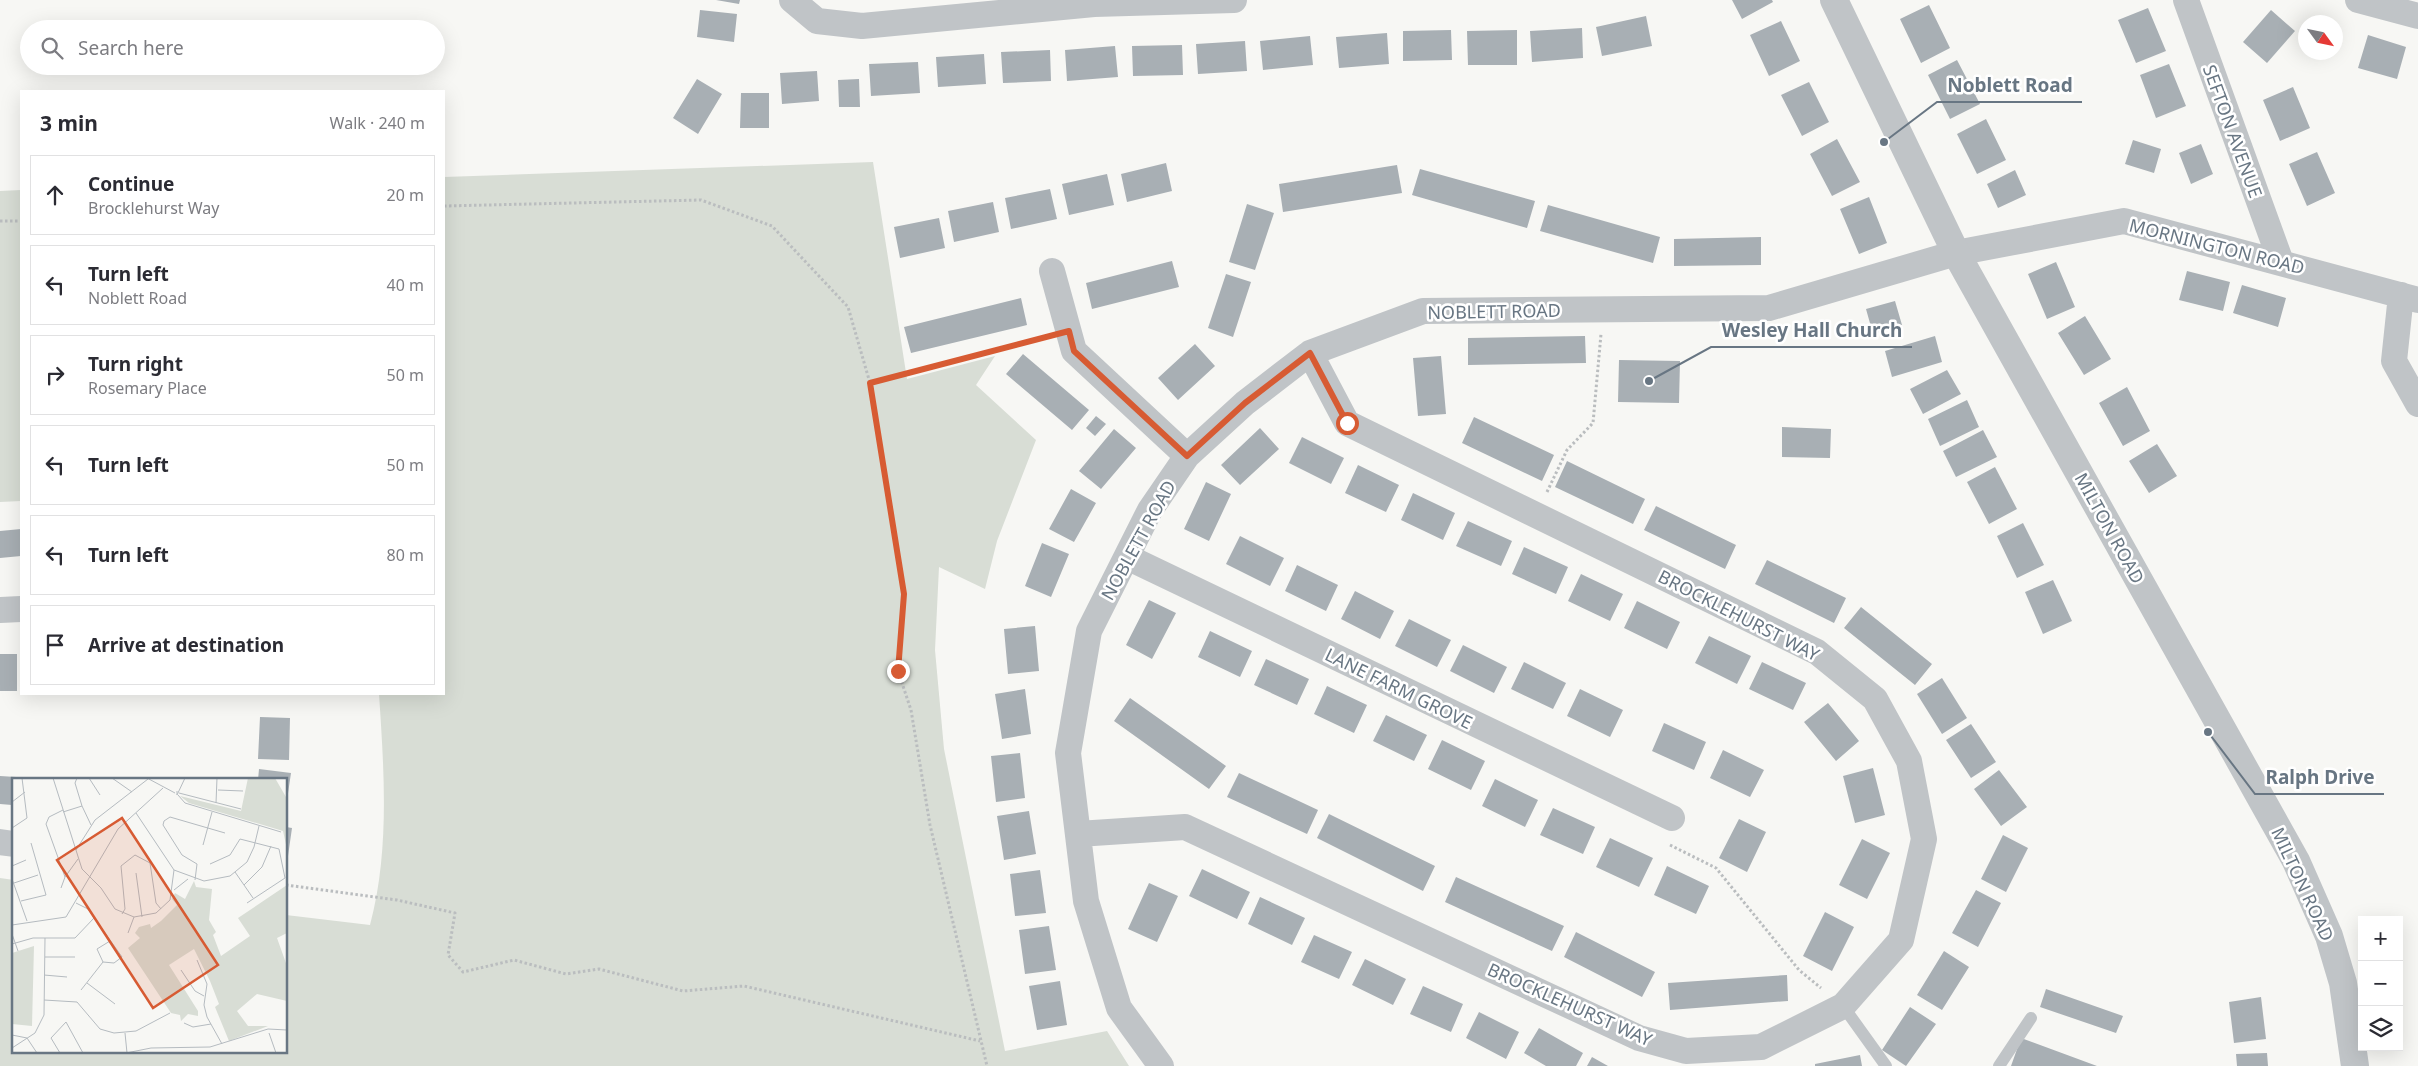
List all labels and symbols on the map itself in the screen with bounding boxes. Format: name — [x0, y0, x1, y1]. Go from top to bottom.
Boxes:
north arrow — [2298, 15, 2343, 60]
street label: SEFTON AVENUE — [2198, 61, 2268, 201]
callout: Noblett Road — [1937, 68, 2082, 102]
text: Noblett Road — [1947, 72, 2073, 98]
street label: MORNINGTON ROAD — [2127, 213, 2307, 279]
street label: NOBLETT ROAD — [1427, 298, 1561, 324]
callout: Wesley Hall Church — [1711, 313, 1912, 347]
text: Wesley Hall Church — [1722, 317, 1902, 343]
route start — [1336, 412, 1359, 435]
street label: MILTON ROAD — [2070, 468, 2150, 588]
street label: NOBLETT ROAD — [1095, 476, 1181, 604]
street label: BROCKLEHURST WAY — [1654, 564, 1824, 666]
street label: LANE FARM GROVE — [1321, 642, 1477, 734]
route end — [887, 660, 910, 683]
callout: Ralph Drive — [2255, 760, 2384, 794]
text: Ralph Drive — [2265, 764, 2375, 790]
inset map — [12, 778, 288, 1054]
street label: MILTON ROAD — [2266, 823, 2340, 945]
street label: BROCKLEHURST WAY — [1484, 957, 1657, 1051]

